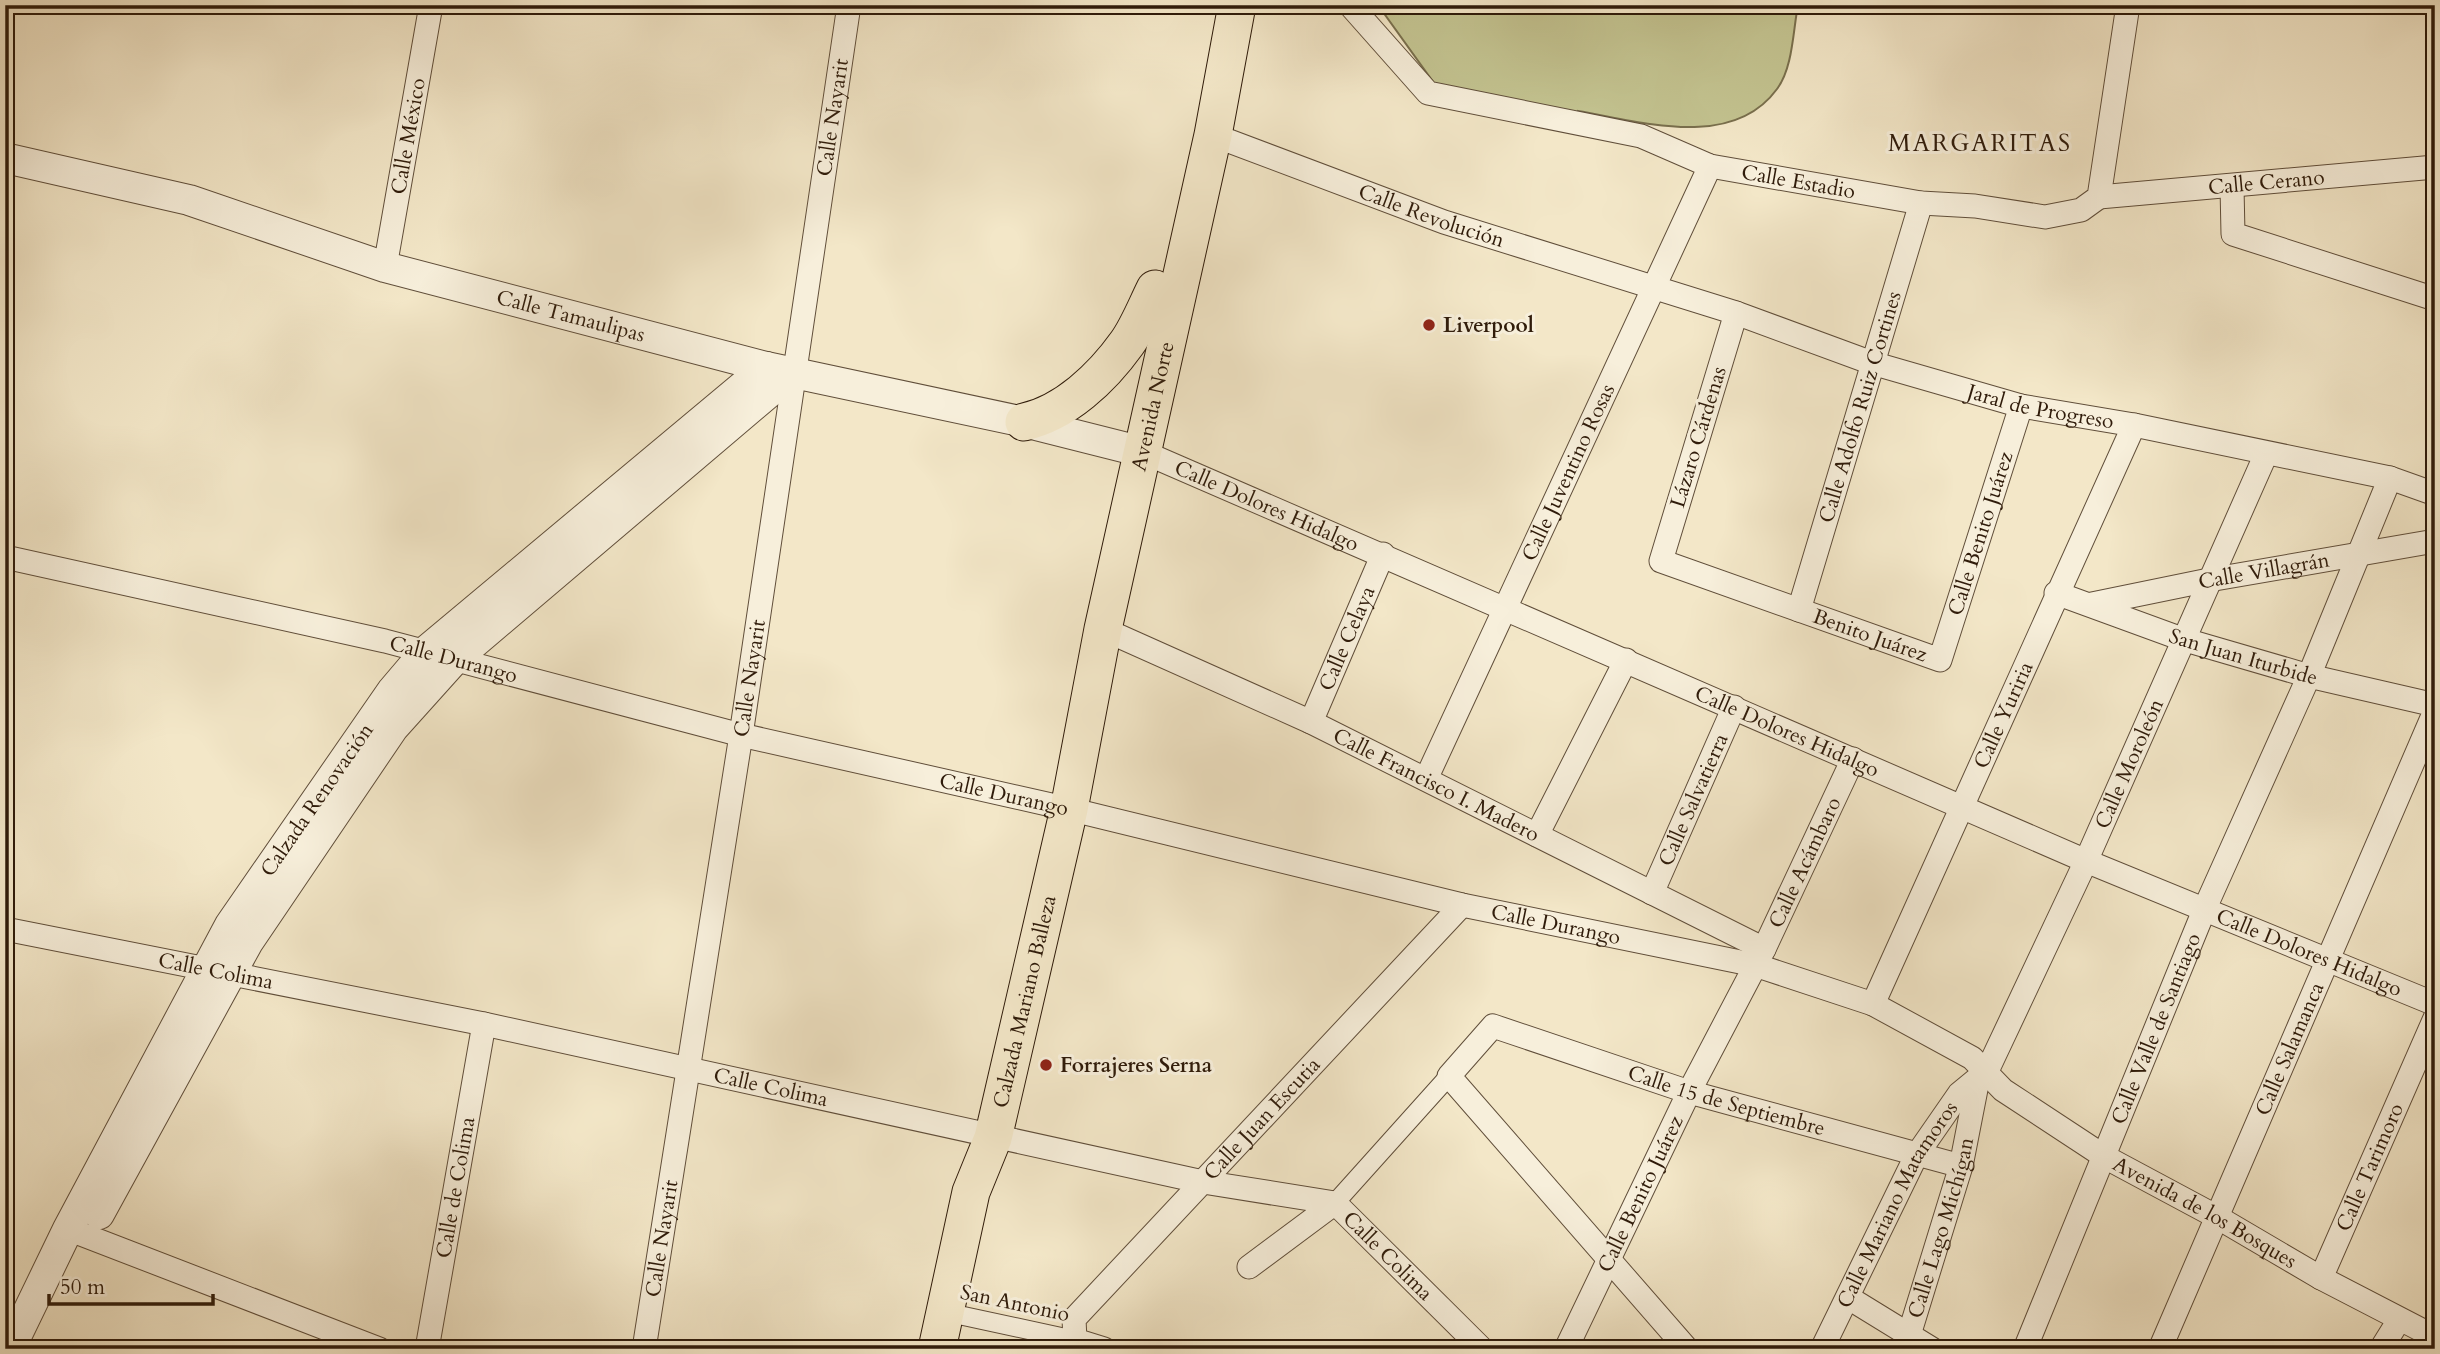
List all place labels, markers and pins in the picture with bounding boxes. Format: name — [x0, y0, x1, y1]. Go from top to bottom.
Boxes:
place label: Liverpool — [1443, 311, 1534, 340]
marker: Liverpool — [1421, 317, 1437, 333]
place label: Forrajeres Serna — [1060, 1051, 1213, 1080]
marker: Forrajeres Serna — [1038, 1057, 1054, 1073]

